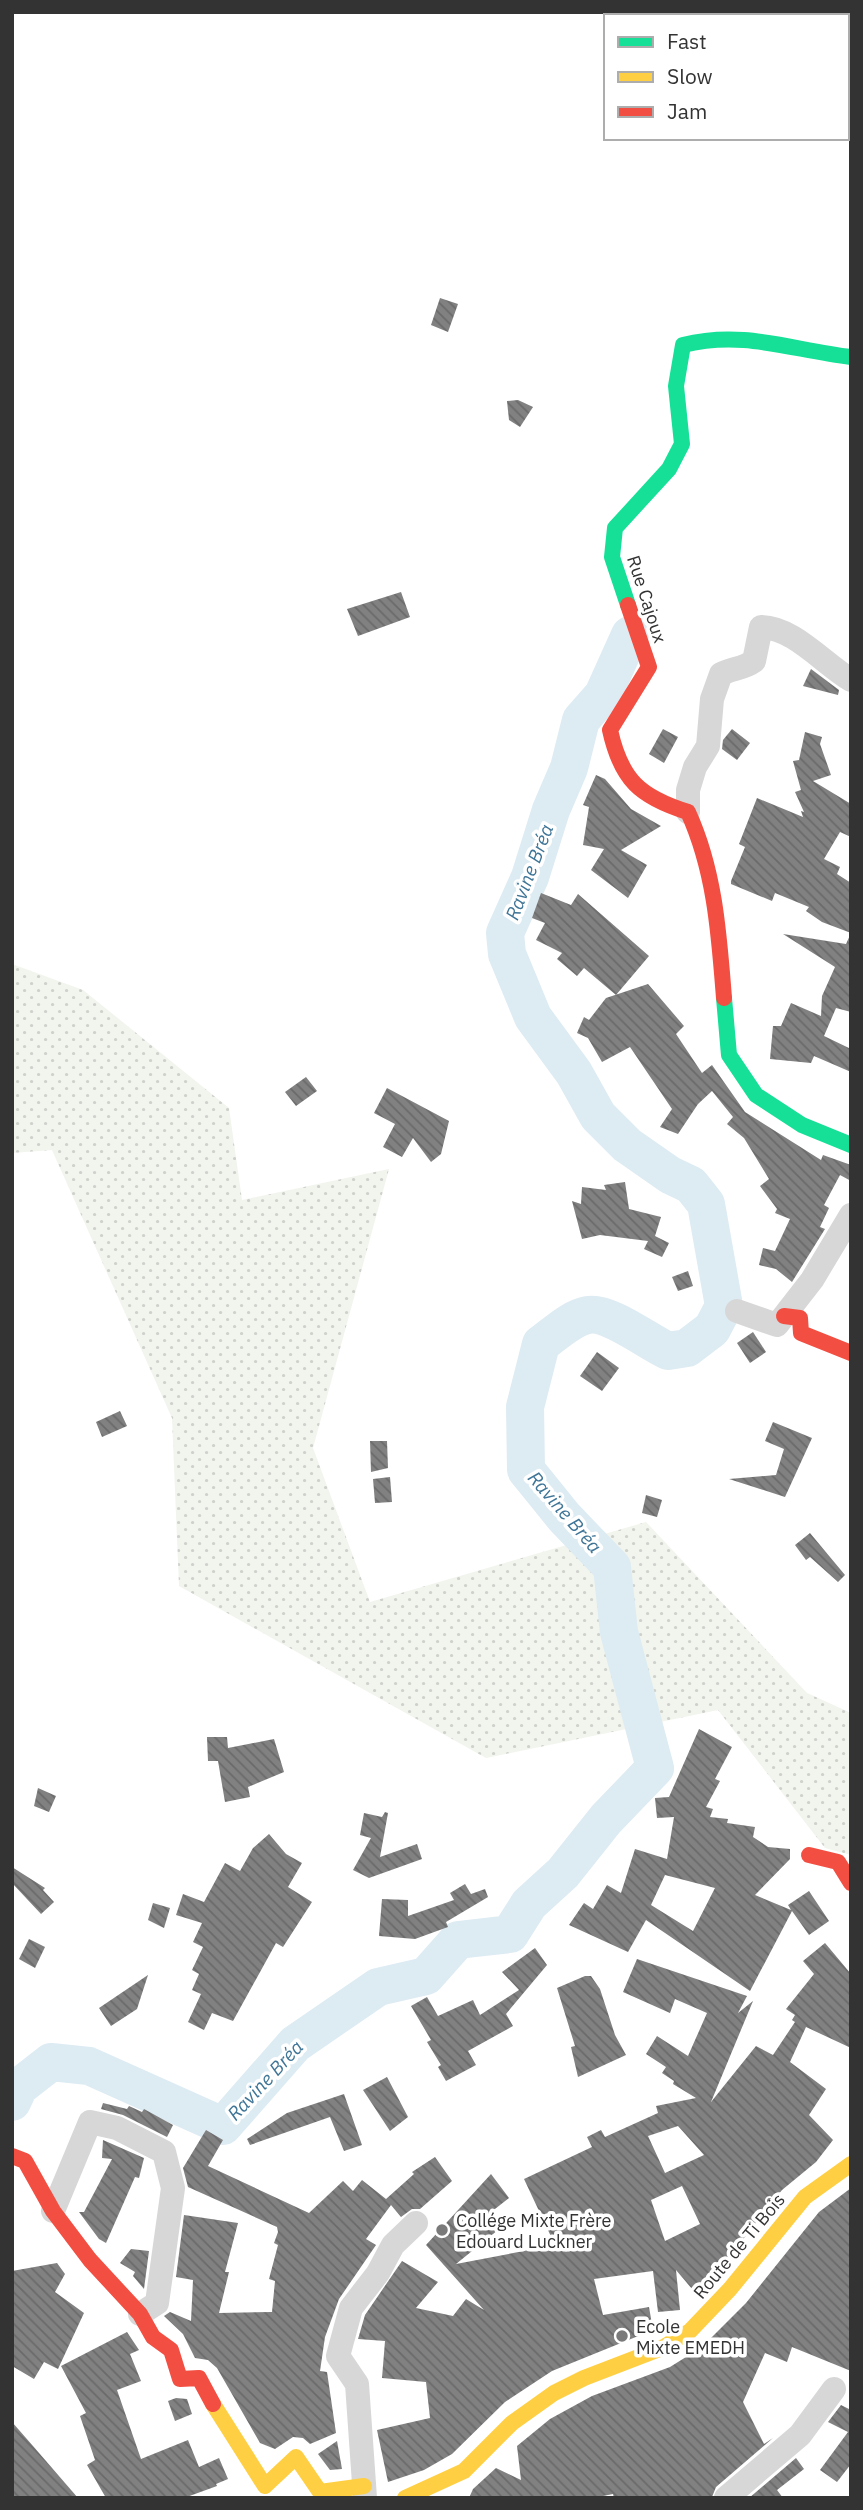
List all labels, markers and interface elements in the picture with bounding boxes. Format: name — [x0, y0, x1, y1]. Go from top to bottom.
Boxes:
legend — [604, 14, 849, 140]
text: Fast — [667, 27, 707, 55]
text: Slow — [667, 62, 713, 90]
text: Jam — [667, 97, 707, 125]
street label: Rue Cajoux — [622, 552, 672, 646]
water label: Ravine Bréa — [500, 821, 558, 923]
water label: Ravine Bréa — [523, 1466, 607, 1558]
water label: Ravine Bréa — [222, 2035, 308, 2125]
street label: Route de Ti Bois — [688, 2189, 790, 2303]
place label: Collége Mixte Frère Edouard Luckner — [456, 2209, 612, 2253]
marker: Collége Mixte Frère Edouard Luckner — [434, 2222, 450, 2238]
place label: Ecole Mixte EMEDH — [636, 2315, 745, 2359]
marker: Ecole Mixte EMEDH — [614, 2328, 630, 2344]

